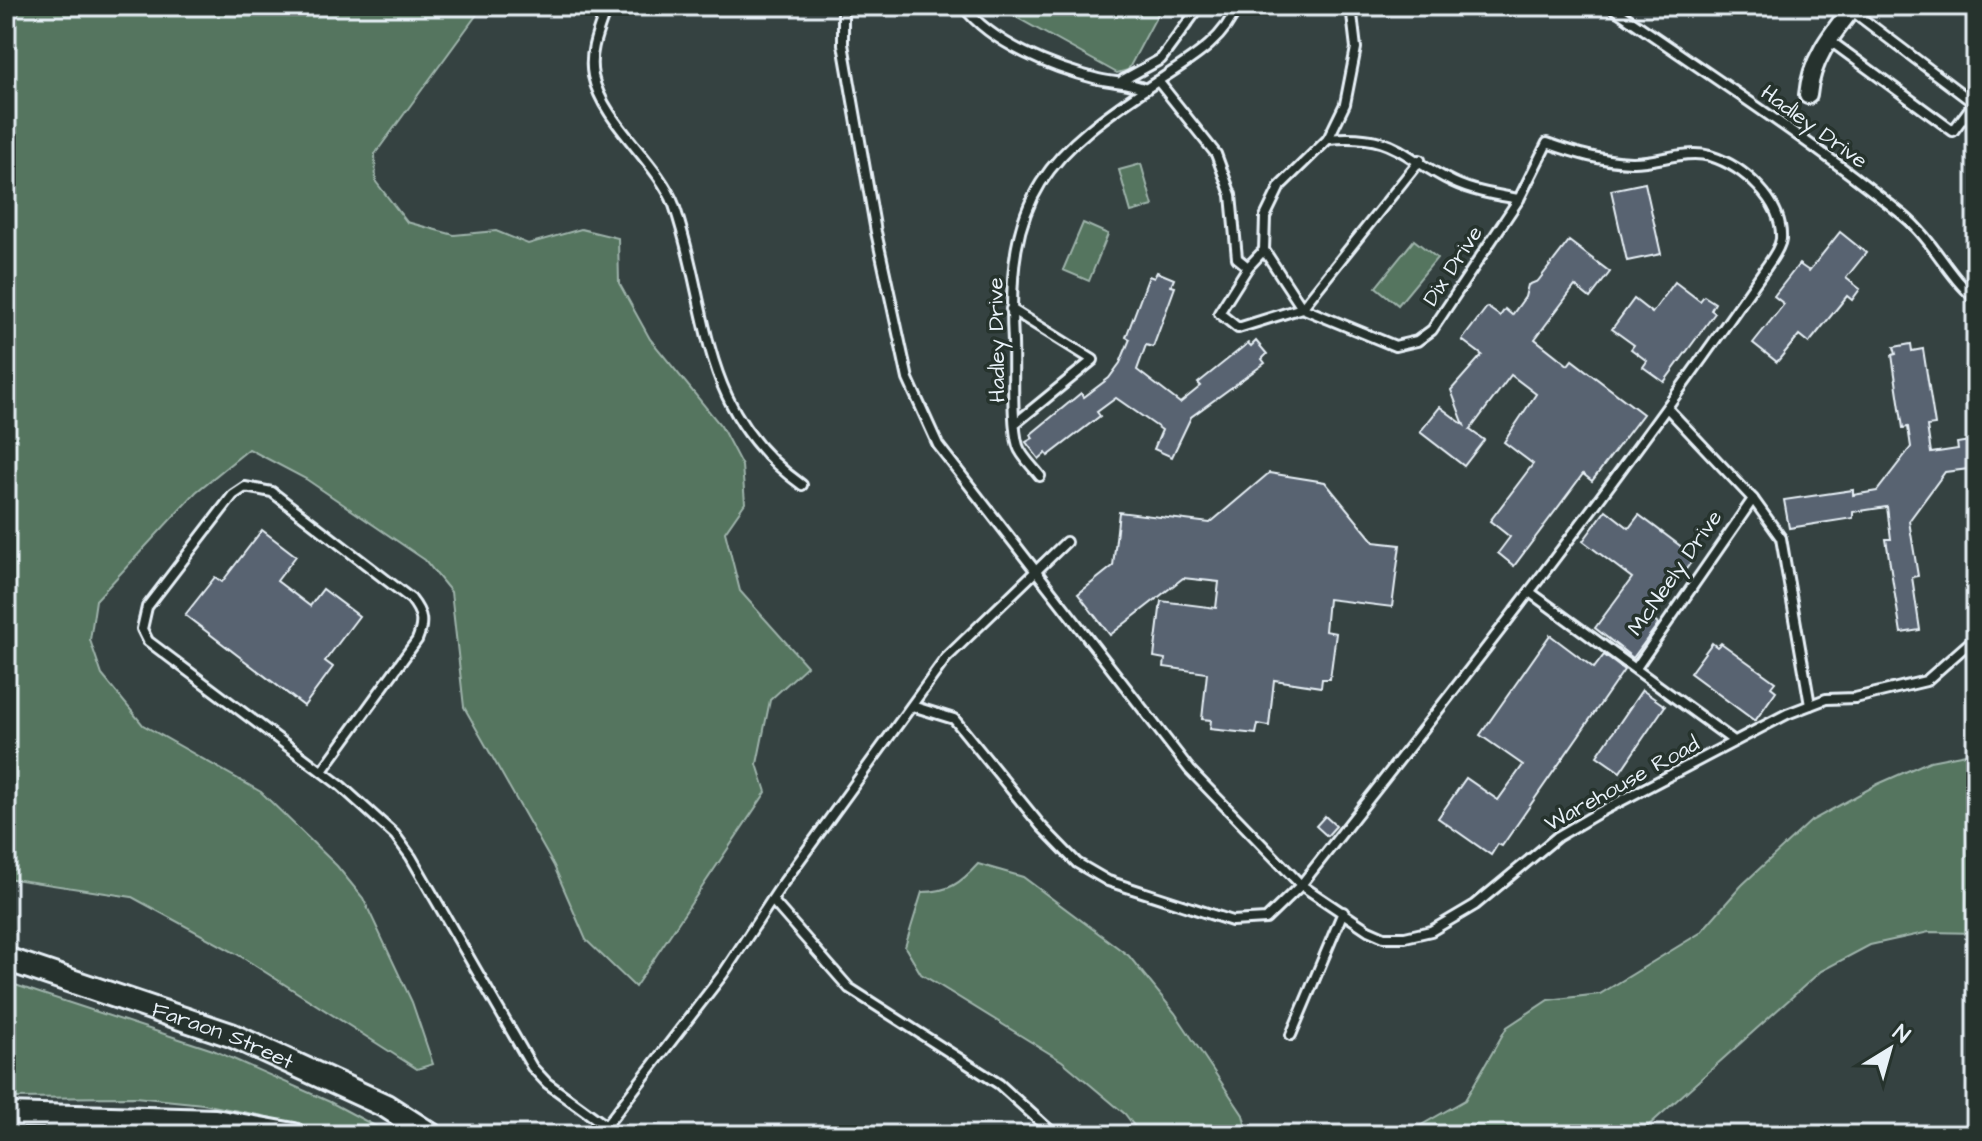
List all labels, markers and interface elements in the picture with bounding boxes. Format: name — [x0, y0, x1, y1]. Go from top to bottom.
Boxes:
street label: Hadley Drive — [1754, 78, 1874, 177]
street label: Dix Drive — [1416, 220, 1491, 312]
street label: Hadley Drive — [980, 277, 1015, 403]
street label: McNeely Drive — [1620, 504, 1731, 643]
street label: Warehouse Road — [1539, 729, 1705, 839]
street label: Faraon Street — [148, 994, 299, 1077]
north arrow — [1850, 1009, 1930, 1089]
text: N — [1886, 1018, 1916, 1051]

